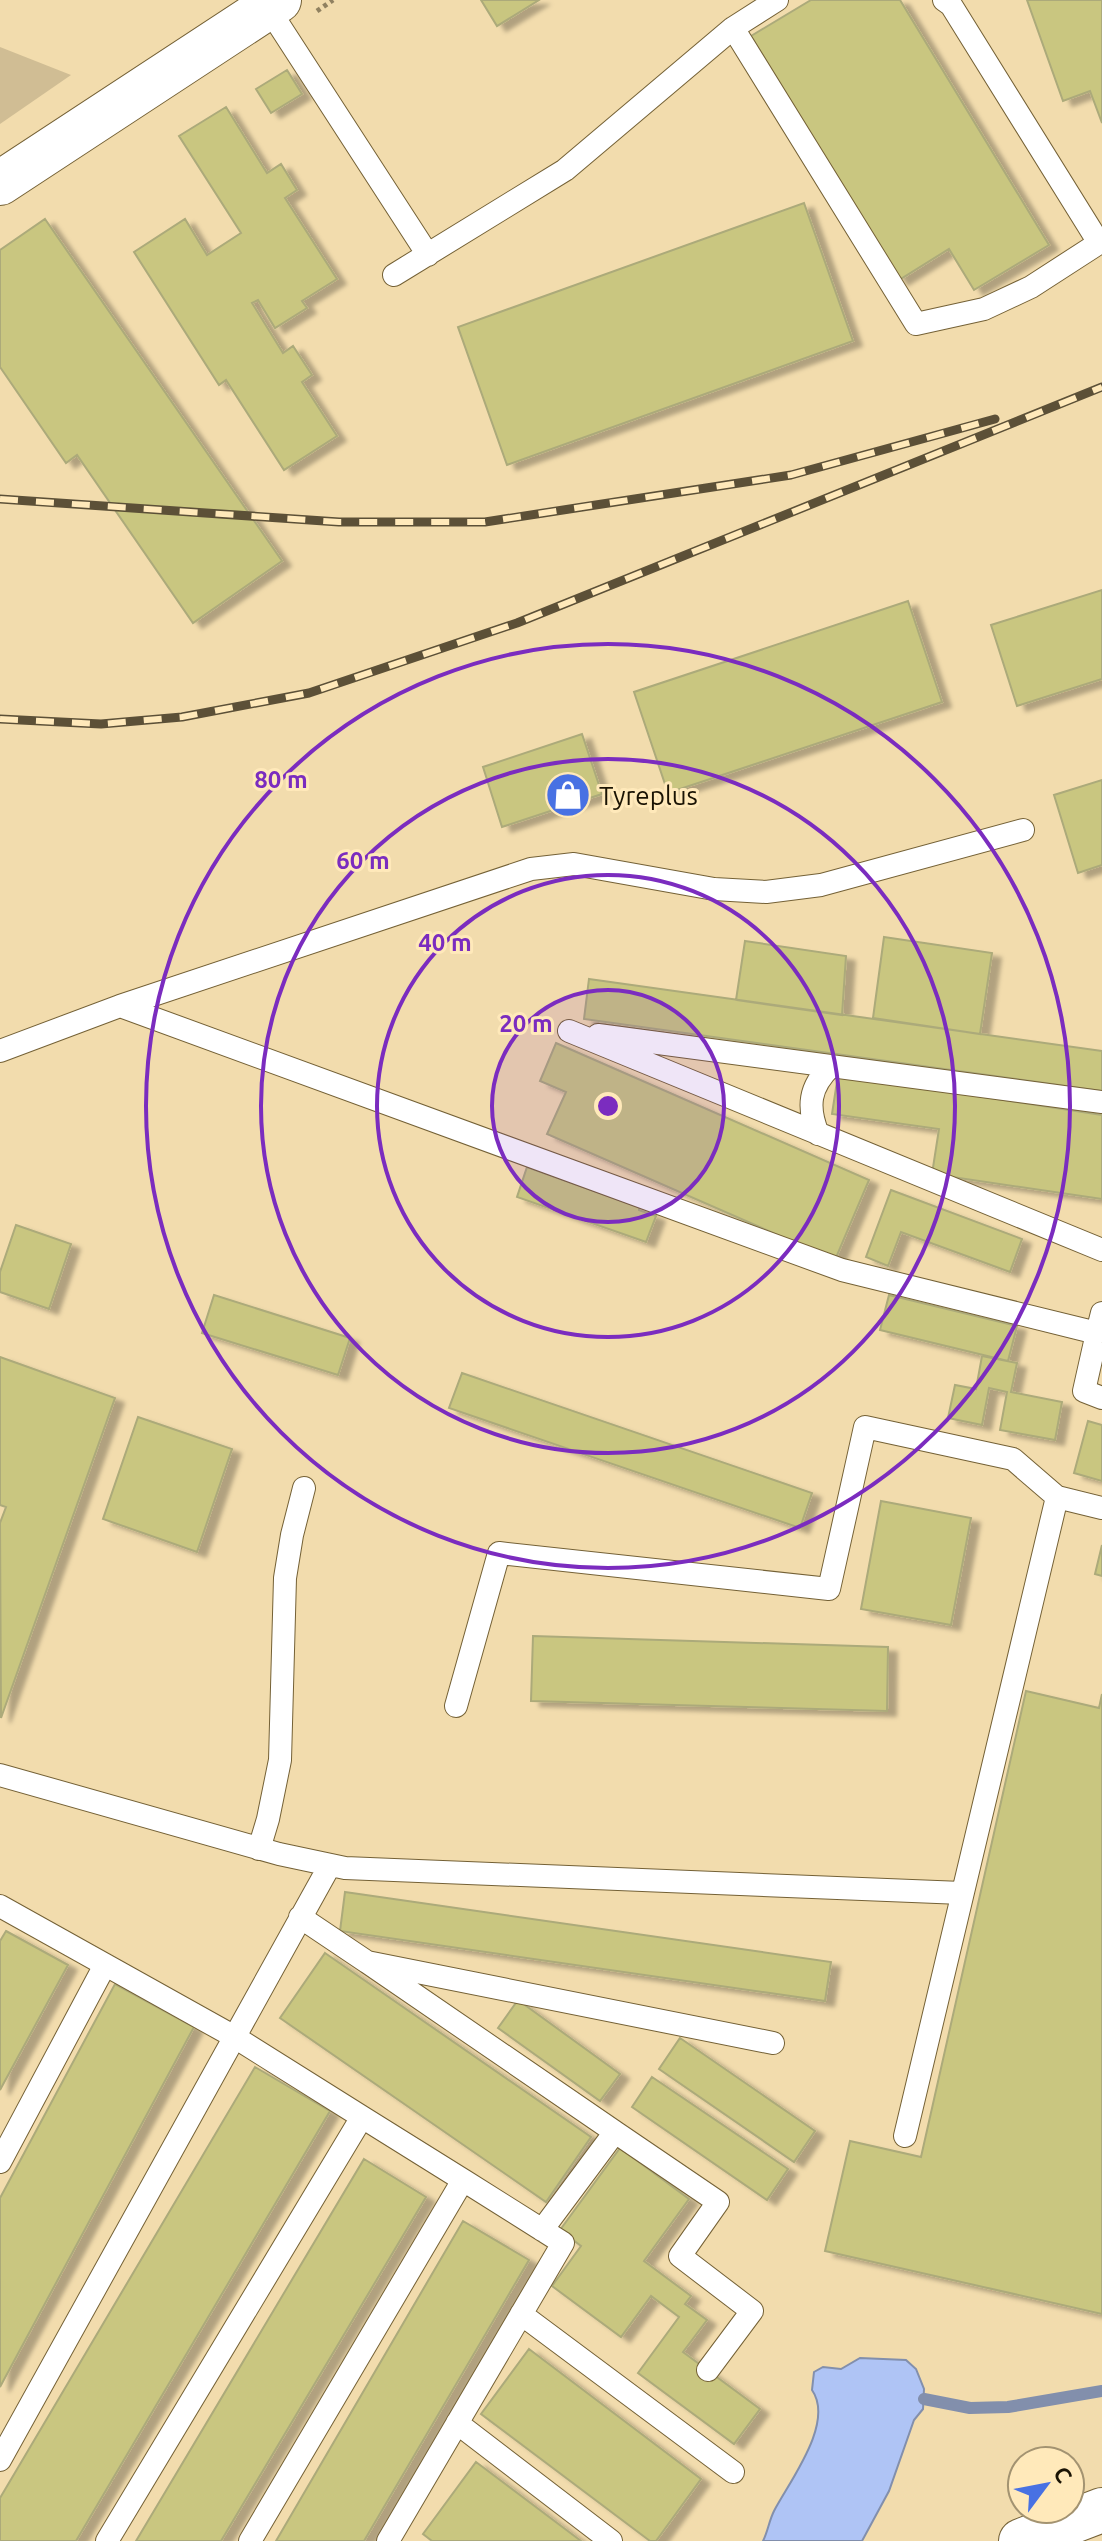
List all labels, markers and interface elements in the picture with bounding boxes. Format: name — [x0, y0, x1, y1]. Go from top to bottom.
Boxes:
text: 80 m — [254, 766, 308, 793]
shop icon: Tyreplus — [544, 771, 592, 819]
place label: Tyreplus — [599, 781, 698, 810]
text: 60 m — [336, 847, 390, 874]
text: 40 m — [418, 929, 472, 956]
text: 20 m — [499, 1010, 553, 1037]
centre of rings — [594, 1092, 622, 1120]
north arrow — [1006, 2445, 1086, 2525]
text: С — [1049, 2462, 1078, 2487]

